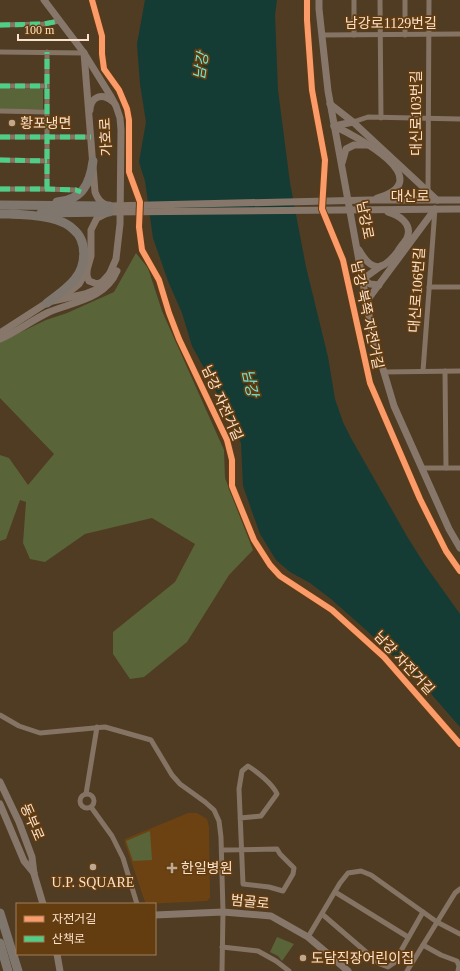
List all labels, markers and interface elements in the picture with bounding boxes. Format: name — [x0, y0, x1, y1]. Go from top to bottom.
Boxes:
scale bar — [18, 16, 88, 42]
street label: 남강로1129번길 — [345, 16, 437, 31]
text: 100 m — [24, 23, 55, 37]
water label: 남강 — [191, 49, 211, 81]
street label: 대신로103번길 — [409, 70, 424, 156]
place label: 황포냉면 — [20, 116, 72, 131]
street label: 가호로 — [97, 117, 115, 157]
marker: 황포냉면 — [7, 118, 17, 128]
street label: 대신로 — [391, 189, 429, 204]
street label: 남강로 — [354, 200, 376, 241]
street label: 대신로106번길 — [407, 247, 427, 333]
street label: 남강 북쪽 자전거길 — [348, 260, 386, 370]
street label: 남강 자전거길 — [199, 363, 245, 443]
water label: 남강 — [239, 368, 261, 400]
street label: 남강 자전거길 — [371, 628, 437, 698]
street label: 동부로 — [18, 801, 46, 843]
place label: 한일병원 — [181, 861, 233, 876]
marker: U.P. SQUARE — [88, 862, 98, 872]
marker: 한일병원 — [166, 862, 178, 874]
place label: U.P. SQUARE — [52, 875, 134, 890]
street label: 범골로 — [230, 893, 270, 911]
legend — [16, 903, 156, 955]
text: 자전거길 — [52, 912, 96, 926]
text: 산책로 — [52, 932, 85, 946]
place label: 도담직장어린이집 — [311, 951, 414, 966]
marker: 도담직장어린이집 — [298, 953, 308, 963]

